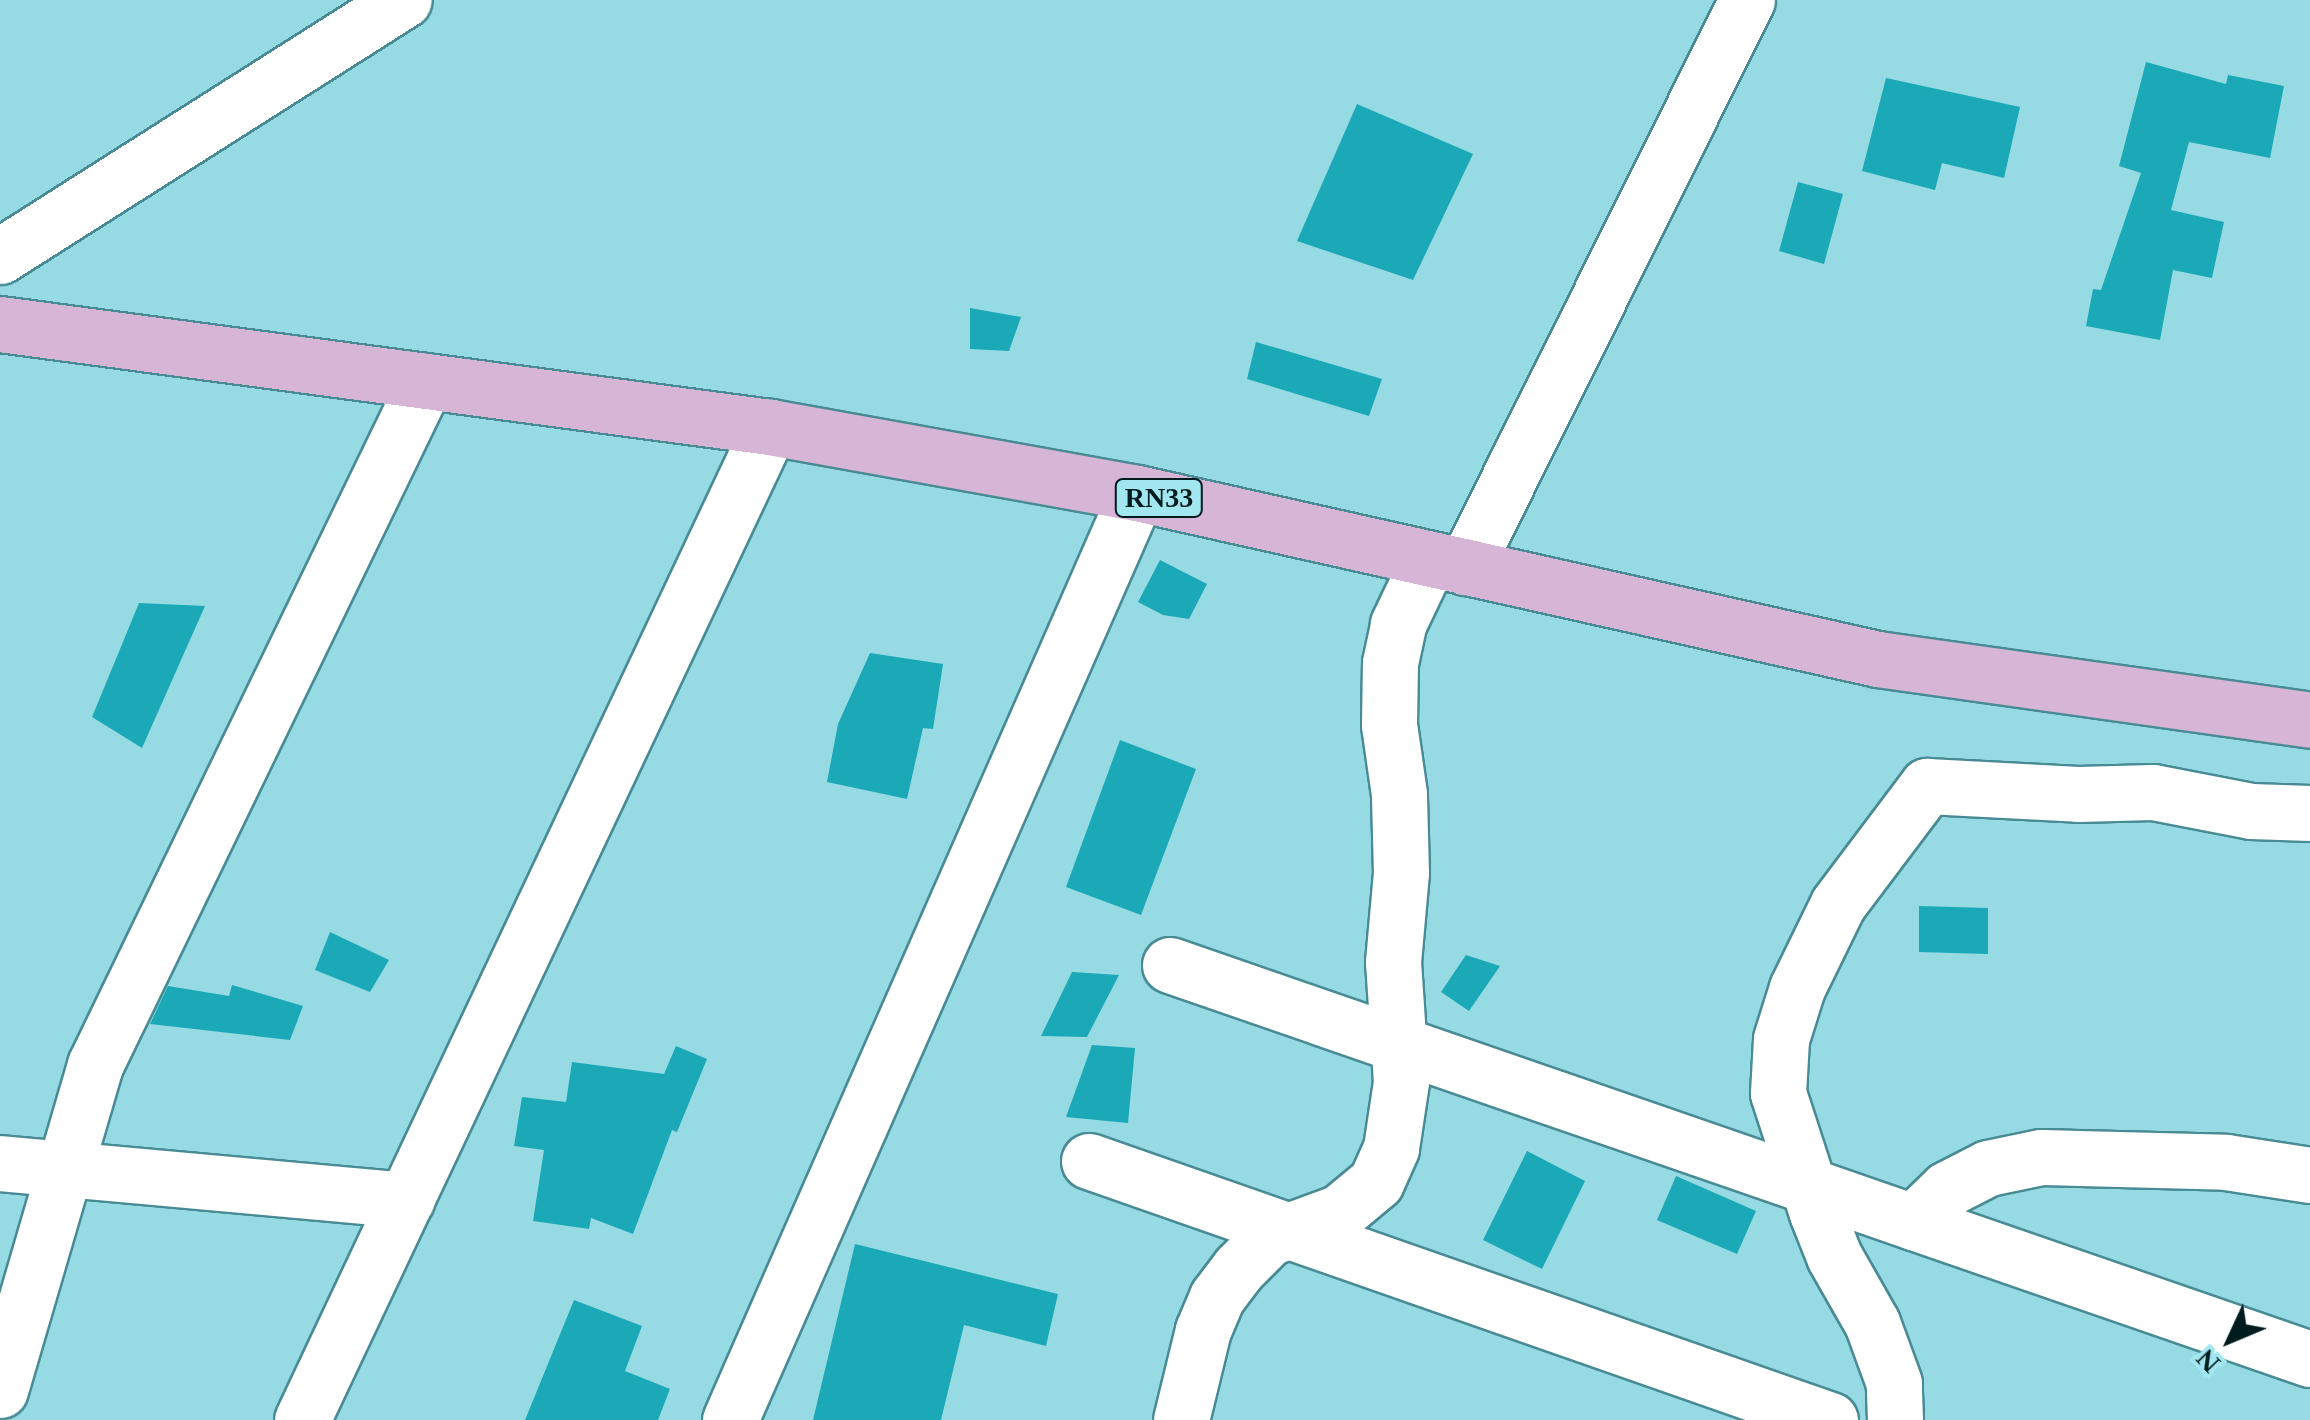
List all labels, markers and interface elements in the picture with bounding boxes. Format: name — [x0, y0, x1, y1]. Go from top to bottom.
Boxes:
road number: RN33 — [1114, 475, 1204, 521]
north arrow — [2180, 1290, 2280, 1390]
text: N — [2190, 1343, 2226, 1379]

